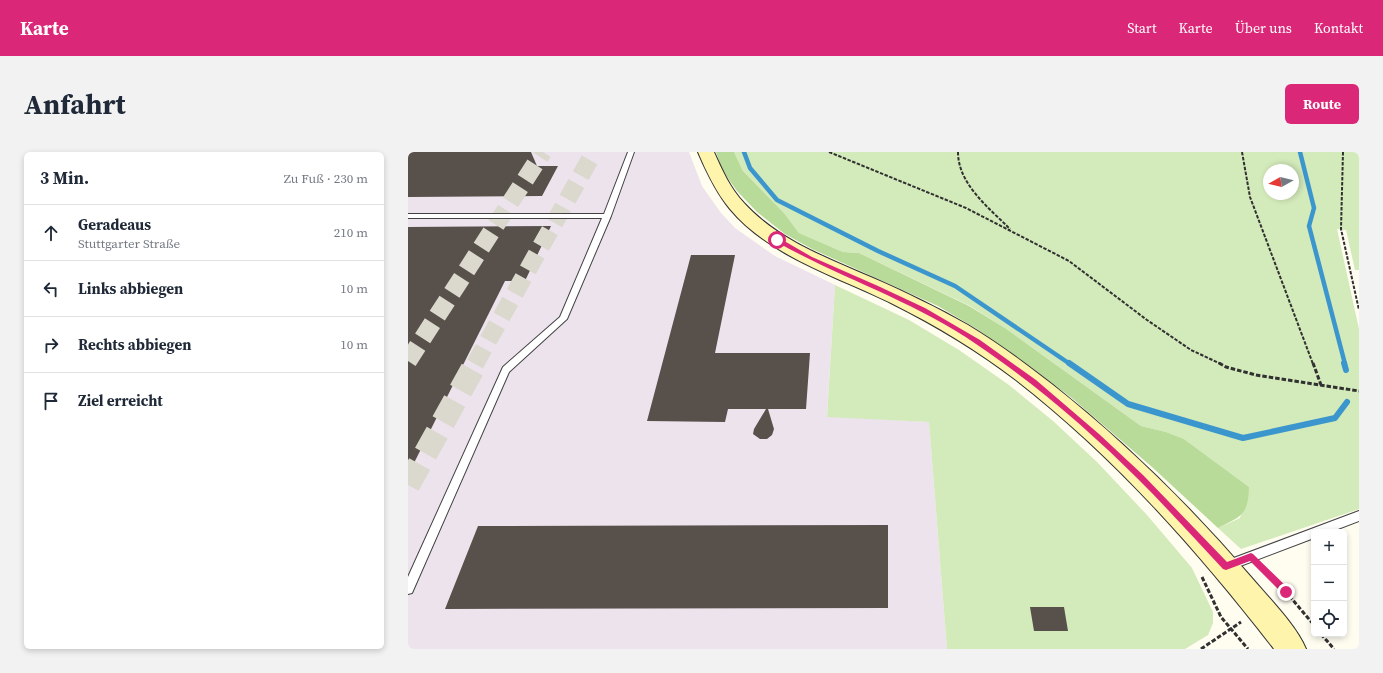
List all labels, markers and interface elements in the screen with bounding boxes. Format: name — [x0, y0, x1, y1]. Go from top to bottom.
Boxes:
text: Karte — [20, 15, 69, 41]
text: Start — [1127, 18, 1157, 38]
text: Karte — [1179, 18, 1213, 38]
text: Über uns — [1235, 18, 1292, 38]
text: Kontakt — [1314, 18, 1363, 38]
button: Route — [1285, 84, 1359, 124]
text: Anfahrt — [24, 85, 126, 123]
north arrow — [1263, 164, 1299, 200]
text: 3 Min. — [40, 166, 89, 190]
text: Zu Fuß · 230 m — [284, 170, 368, 187]
text: Geradeaus — [78, 214, 151, 235]
icon: ahead — [40, 222, 62, 244]
text: 210 m — [334, 224, 368, 241]
route start — [768, 231, 786, 249]
text: Stuttgarter Straße — [78, 235, 180, 252]
icon: left — [40, 278, 62, 300]
text: Links abbiegen — [78, 278, 183, 299]
text: 10 m — [340, 280, 368, 297]
icon: right — [40, 334, 62, 356]
text: Rechts abbiegen — [78, 334, 192, 355]
text: 10 m — [340, 336, 368, 353]
icon: arrive — [40, 390, 62, 412]
text: Ziel erreicht — [78, 390, 163, 411]
map controls — [1311, 529, 1347, 637]
button: + — [1311, 529, 1347, 565]
button: − — [1311, 565, 1347, 601]
route end — [1277, 583, 1295, 601]
button: locate — [1311, 601, 1347, 637]

